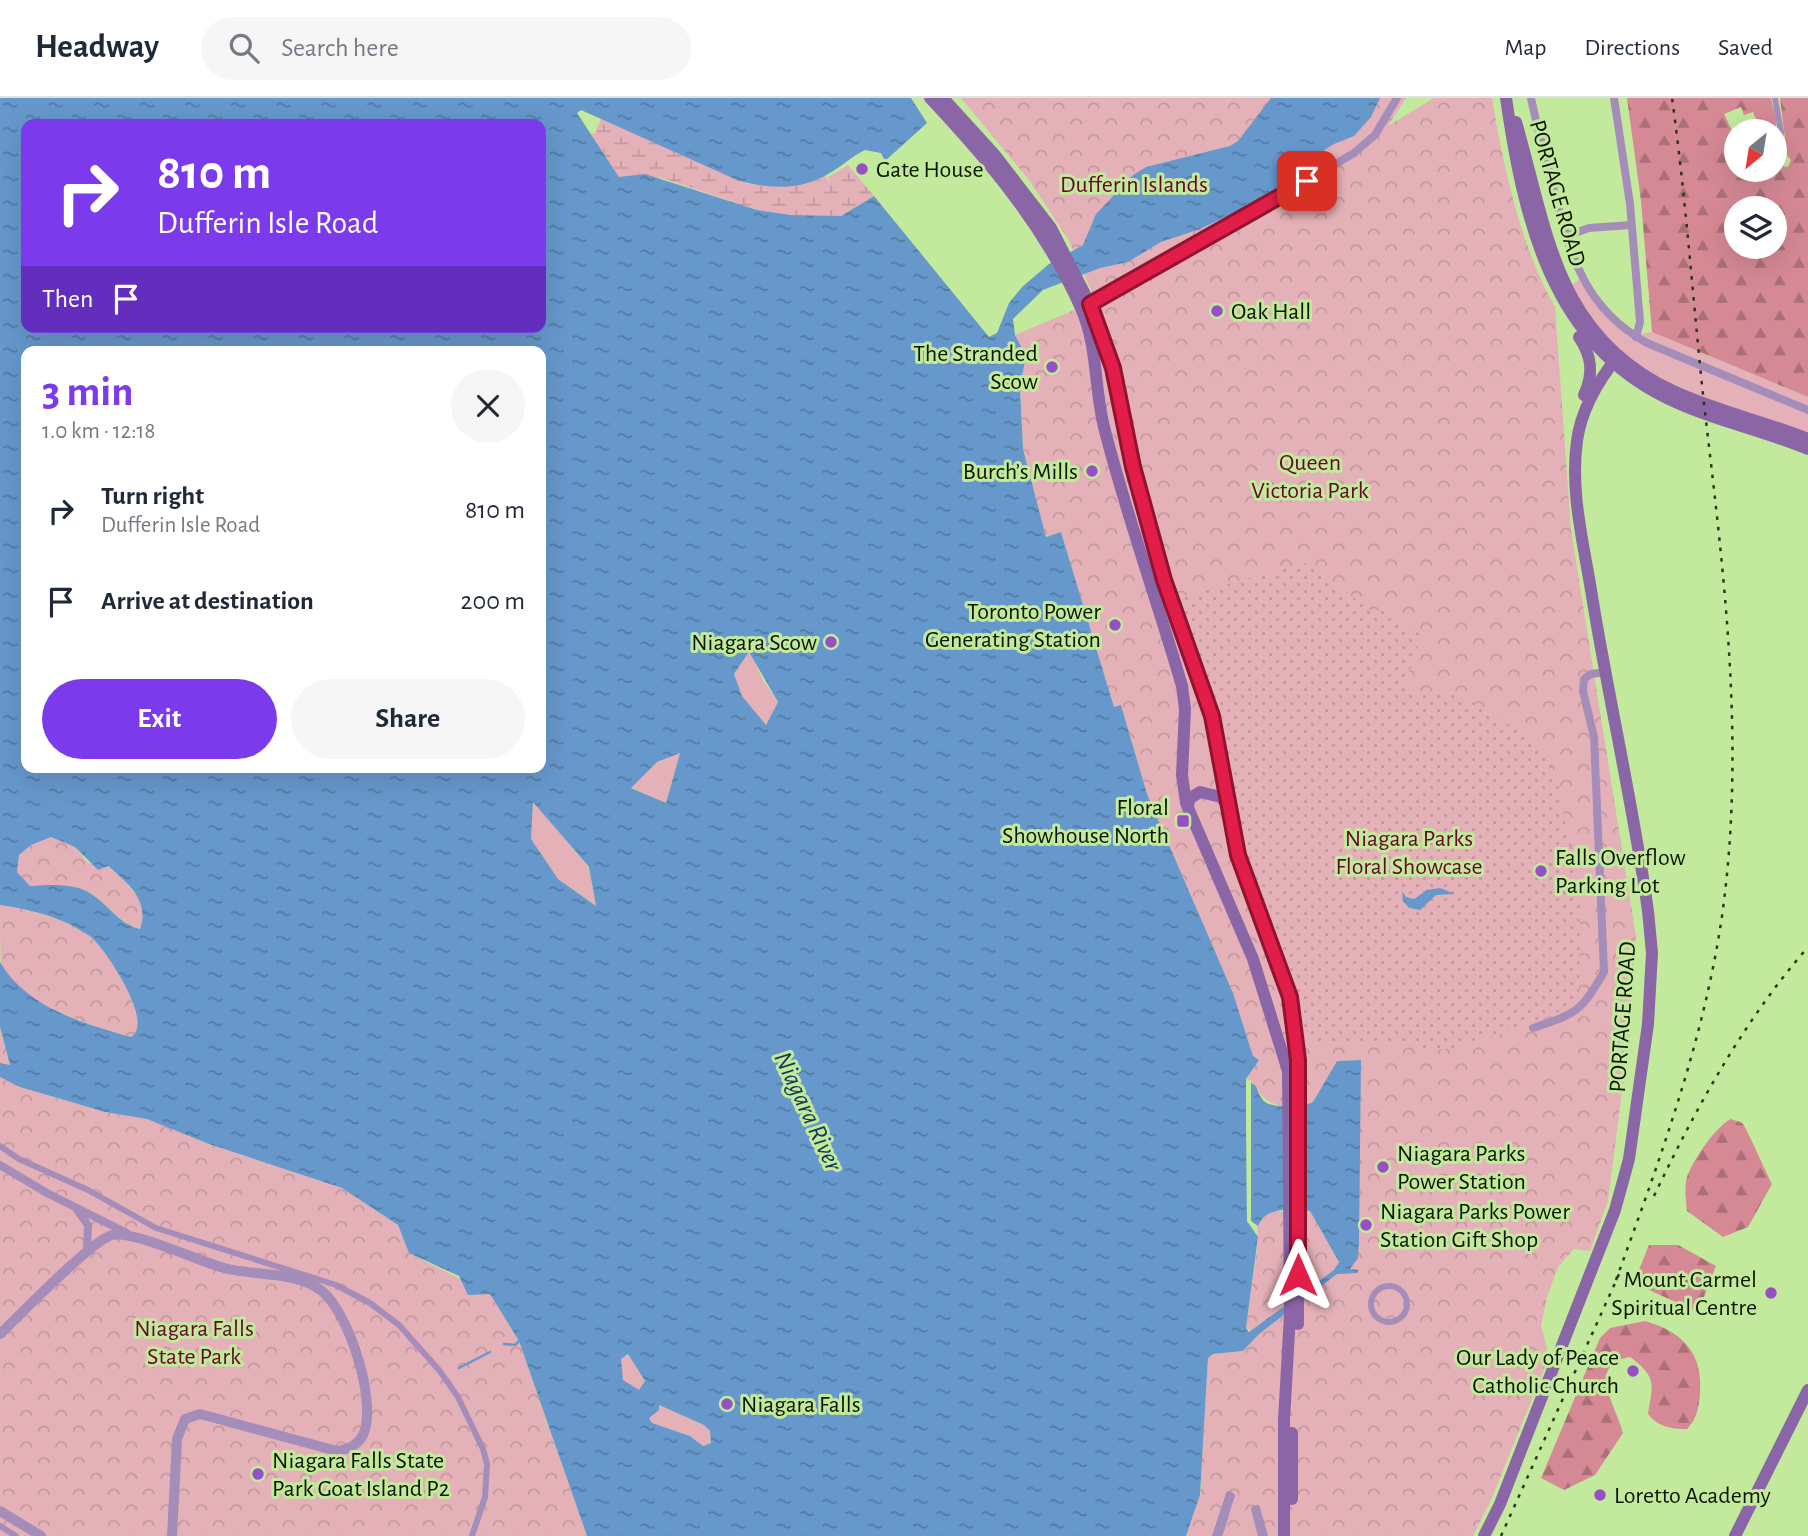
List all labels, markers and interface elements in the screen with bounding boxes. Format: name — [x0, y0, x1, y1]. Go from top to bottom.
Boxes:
search box — [201, 17, 691, 80]
icon: search — [225, 29, 263, 67]
text: Headway — [35, 31, 159, 64]
text: Search here — [281, 35, 399, 61]
text: Map — [1504, 36, 1546, 60]
text: Directions — [1584, 36, 1680, 60]
text: Saved — [1718, 36, 1773, 60]
street label: PORTAGE ROAD — [1525, 117, 1589, 269]
north arrow — [1724, 119, 1787, 182]
map controls — [1724, 119, 1787, 259]
icon: right — [42, 147, 133, 238]
text: 810 m — [157, 149, 271, 198]
pin — [1277, 151, 1337, 211]
place label: Gate House — [876, 158, 984, 182]
marker: Gate House — [854, 161, 870, 177]
icon: arrive — [1288, 162, 1326, 200]
park label: Dufferin Islands — [1060, 173, 1208, 197]
button: layers — [1724, 196, 1787, 259]
text: Dufferin Isle Road — [157, 207, 378, 239]
icon: arrive — [107, 280, 145, 318]
text: Then — [42, 286, 93, 312]
place label: Oak Hall — [1231, 300, 1311, 324]
marker: Oak Hall — [1209, 303, 1225, 319]
place label: The Stranded Scow — [913, 342, 1038, 394]
marker: The Stranded Scow — [1044, 359, 1060, 375]
button: close — [451, 369, 525, 443]
text: 3 min — [42, 371, 134, 413]
text: 1.0 km · 12:18 — [42, 420, 155, 443]
park label: Queen Victoria Park — [1251, 451, 1369, 503]
place label: Burch’s Mills — [963, 460, 1078, 484]
marker: Burch’s Mills — [1084, 463, 1100, 479]
text: Turn right — [101, 483, 204, 509]
icon: right — [42, 492, 80, 530]
text: 810 m — [465, 497, 525, 523]
text: Dufferin Isle Road — [101, 514, 260, 537]
icon: arrive — [42, 583, 80, 621]
text: Arrive at destination — [101, 588, 314, 614]
text: 200 m — [461, 588, 525, 614]
place label: Toronto Power Generating Station — [925, 600, 1101, 652]
marker: Toronto Power Generating Station — [1107, 617, 1123, 633]
place label: Niagara Scow — [691, 631, 817, 655]
marker: Niagara Scow — [823, 634, 839, 650]
button: Exit — [42, 679, 277, 759]
button: Share — [291, 679, 525, 759]
place label: Floral Showhouse North — [1002, 796, 1169, 848]
marker: Floral Showhouse North — [1175, 813, 1191, 829]
park label: Niagara Parks Floral Showcase — [1335, 827, 1483, 879]
place label: Falls Overflow Parking Lot — [1555, 846, 1686, 898]
marker: Falls Overflow Parking Lot — [1533, 863, 1549, 879]
street label: PORTAGE ROAD — [1606, 941, 1640, 1093]
water label: Niagara River — [769, 1048, 848, 1177]
place label: Niagara Parks Power Station — [1397, 1142, 1526, 1194]
marker: Niagara Parks Power Station — [1375, 1159, 1391, 1175]
place label: Niagara Parks Power Station Gift Shop — [1380, 1200, 1570, 1252]
marker: Niagara Parks Power Station Gift Shop — [1358, 1217, 1374, 1233]
position arrow — [1261, 1238, 1335, 1312]
place label: Mount Carmel Spiritual Centre — [1611, 1268, 1757, 1320]
marker: Mount Carmel Spiritual Centre — [1763, 1285, 1779, 1301]
park label: Niagara Falls State Park — [134, 1317, 254, 1369]
place label: Our Lady of Peace Catholic Church — [1456, 1346, 1619, 1398]
marker: Our Lady of Peace Catholic Church — [1625, 1363, 1641, 1379]
place label: Niagara Falls — [741, 1393, 861, 1417]
marker: Niagara Falls — [719, 1396, 735, 1412]
place label: Niagara Falls State Park Goat Island P2 — [272, 1449, 450, 1501]
marker: Niagara Falls State Park Goat Island P2 — [250, 1466, 266, 1482]
place label: Loretto Academy — [1614, 1484, 1771, 1508]
marker: Loretto Academy — [1592, 1487, 1608, 1503]

